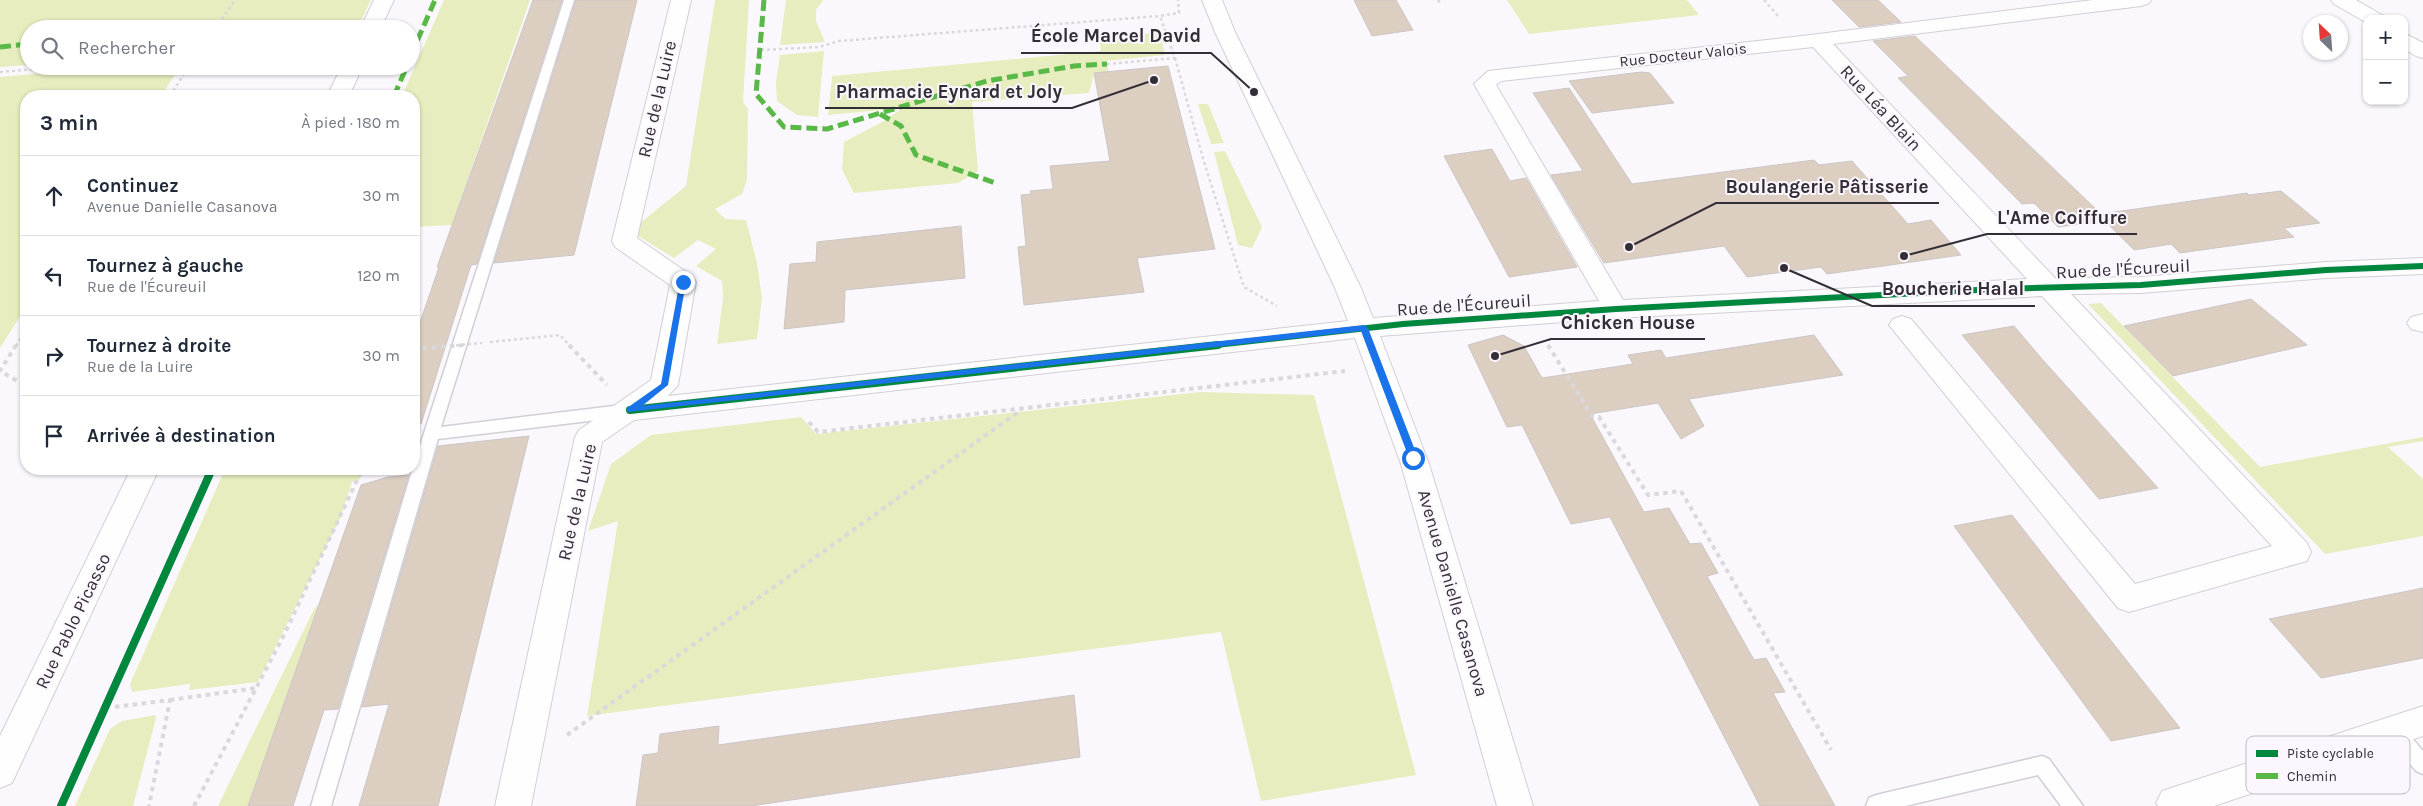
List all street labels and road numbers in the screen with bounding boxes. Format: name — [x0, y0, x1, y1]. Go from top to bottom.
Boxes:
street label: Rue de la Luire — [633, 38, 681, 160]
street label: Rue Docteur Valois — [1619, 39, 1747, 71]
street label: Rue Léa Blain — [1836, 60, 1926, 156]
street label: Rue de l'Écureuil — [2055, 253, 2191, 284]
street label: Rue de l'Écureuil — [1396, 288, 1532, 321]
street label: Rue de la Luire — [553, 441, 601, 563]
street label: Avenue Danielle Casanova — [1413, 487, 1493, 699]
street label: Rue Pablo Picasso — [31, 549, 115, 693]

